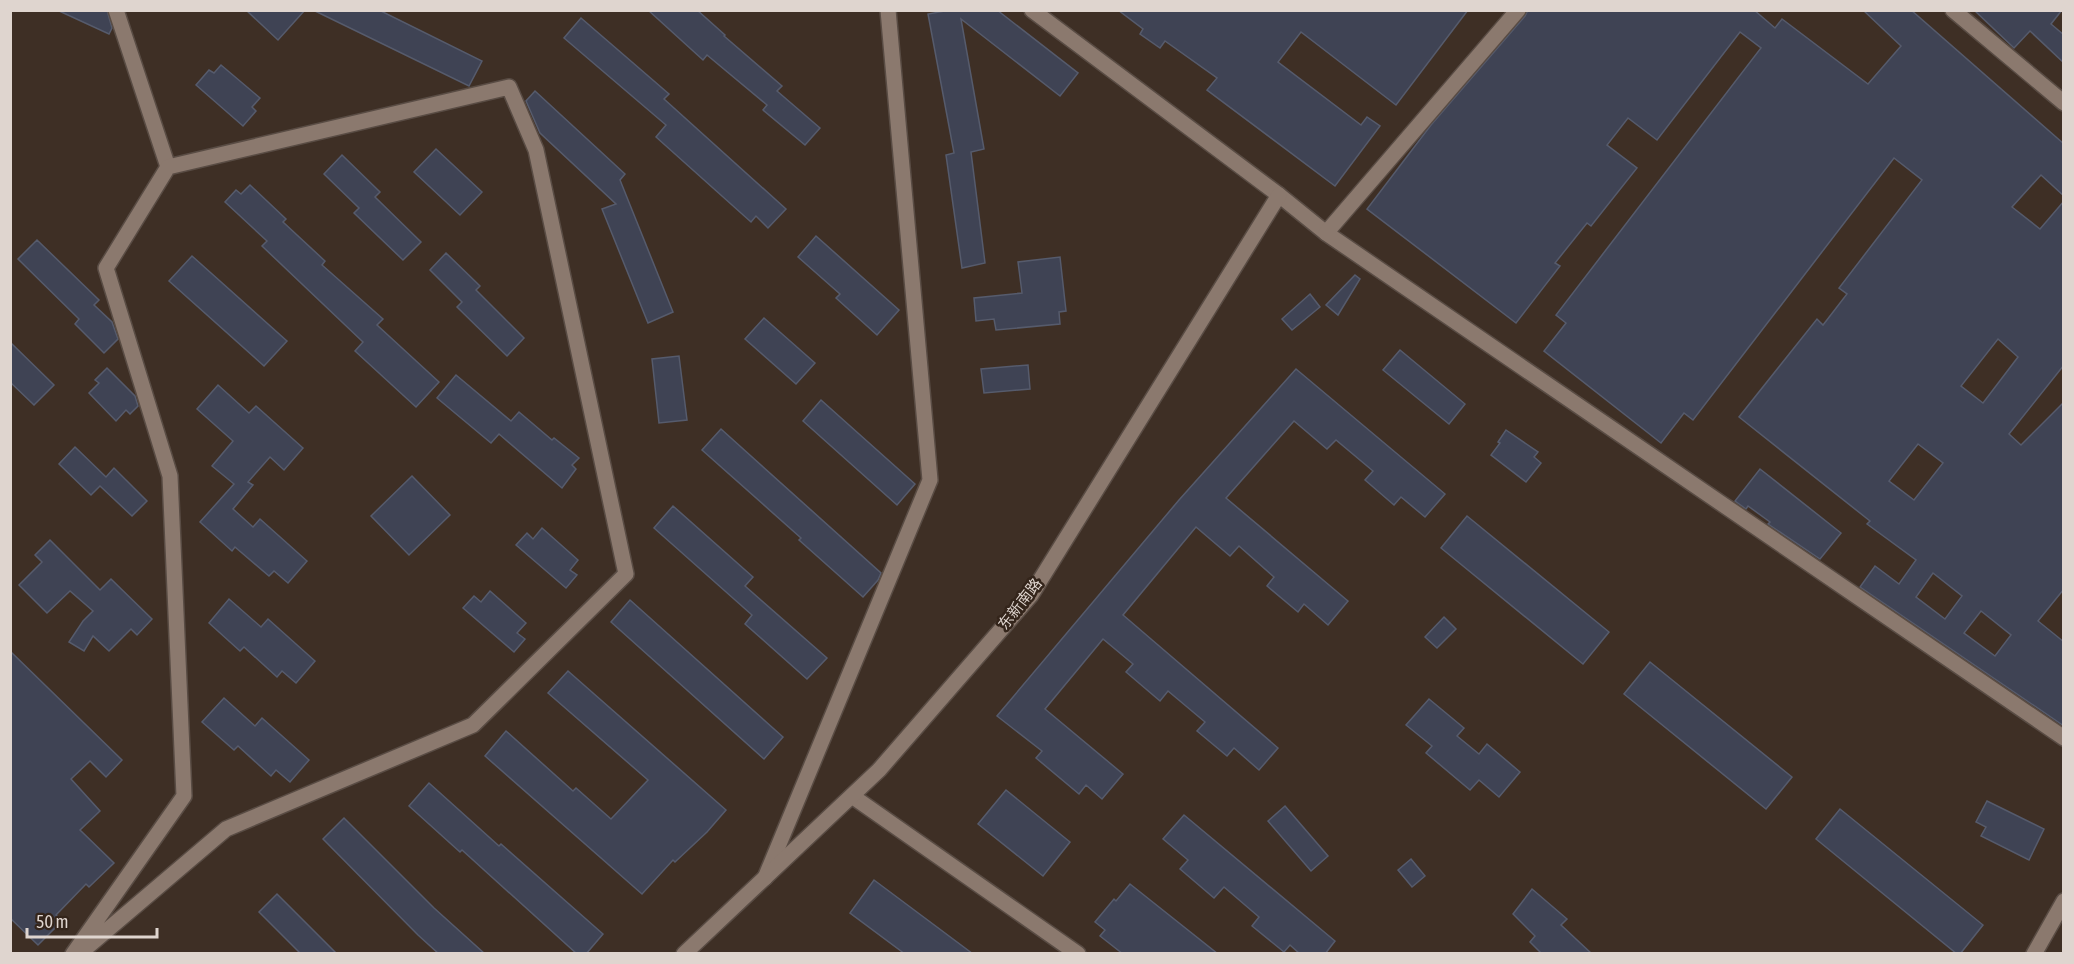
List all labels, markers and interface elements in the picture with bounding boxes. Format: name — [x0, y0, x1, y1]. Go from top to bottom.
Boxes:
street label: 东新南路 — [994, 575, 1045, 633]
scale bar — [27, 901, 158, 939]
text: 50 m — [36, 911, 68, 932]

